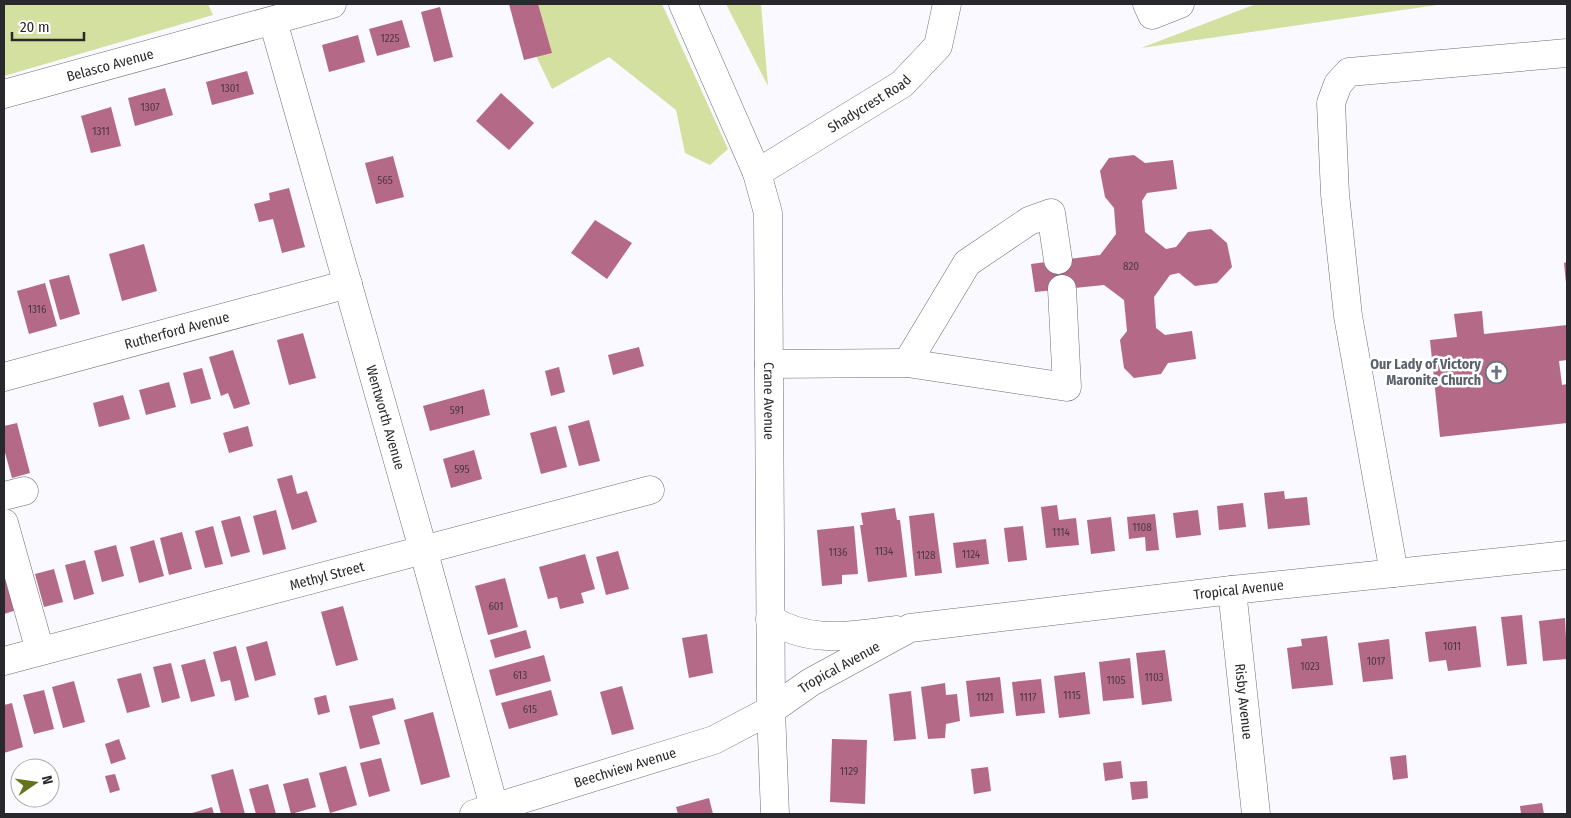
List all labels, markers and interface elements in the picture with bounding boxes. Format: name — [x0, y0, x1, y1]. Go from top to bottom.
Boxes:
scale bar — [12, 10, 85, 42]
text: 20 m — [20, 18, 50, 36]
house number: 1225 — [380, 32, 400, 45]
street label: Belasco Avenue — [65, 45, 156, 85]
street label: Shadycrest Road — [825, 72, 915, 137]
house number: 1301 — [221, 82, 240, 95]
house number: 1307 — [140, 101, 160, 114]
house number: 1311 — [92, 125, 110, 138]
house number: 565 — [377, 174, 393, 187]
house number: 820 — [1123, 260, 1139, 273]
house number: 1316 — [28, 303, 47, 316]
street label: Rutherford Avenue — [123, 308, 231, 353]
place label: Our Lady of Victory Maronite Church — [1370, 356, 1481, 389]
church icon: Our Lady of Victory Maronite Church — [1485, 360, 1509, 384]
street label: Crane Avenue — [760, 362, 777, 440]
street label: Wentworth Avenue — [362, 363, 408, 472]
house number: 591 — [450, 404, 464, 417]
house number: 595 — [454, 463, 470, 476]
house number: 1108 — [1132, 521, 1152, 534]
house number: 1114 — [1052, 526, 1071, 539]
house number: 1134 — [875, 545, 894, 558]
house number: 1136 — [829, 546, 848, 559]
house number: 1124 — [962, 548, 981, 561]
house number: 1128 — [917, 549, 936, 562]
street label: Methyl Street — [288, 558, 367, 594]
street label: Tropical Avenue — [1193, 577, 1285, 603]
house number: 601 — [488, 600, 504, 613]
street label: Tropical Avenue — [795, 638, 883, 697]
house number: 1011 — [1443, 640, 1461, 653]
house number: 1017 — [1367, 655, 1386, 668]
house number: 1023 — [1300, 660, 1320, 673]
street label: Risby Avenue — [1231, 663, 1256, 740]
house number: 613 — [513, 669, 527, 682]
house number: 1103 — [1144, 671, 1164, 684]
house number: 1105 — [1106, 674, 1126, 687]
house number: 1115 — [1063, 689, 1081, 702]
house number: 1121 — [976, 691, 994, 704]
house number: 1117 — [1019, 691, 1037, 704]
house number: 615 — [523, 703, 537, 716]
street label: Beechview Avenue — [572, 744, 678, 792]
north arrow — [10, 758, 60, 808]
house number: 1129 — [840, 765, 858, 778]
text: N — [38, 774, 56, 786]

